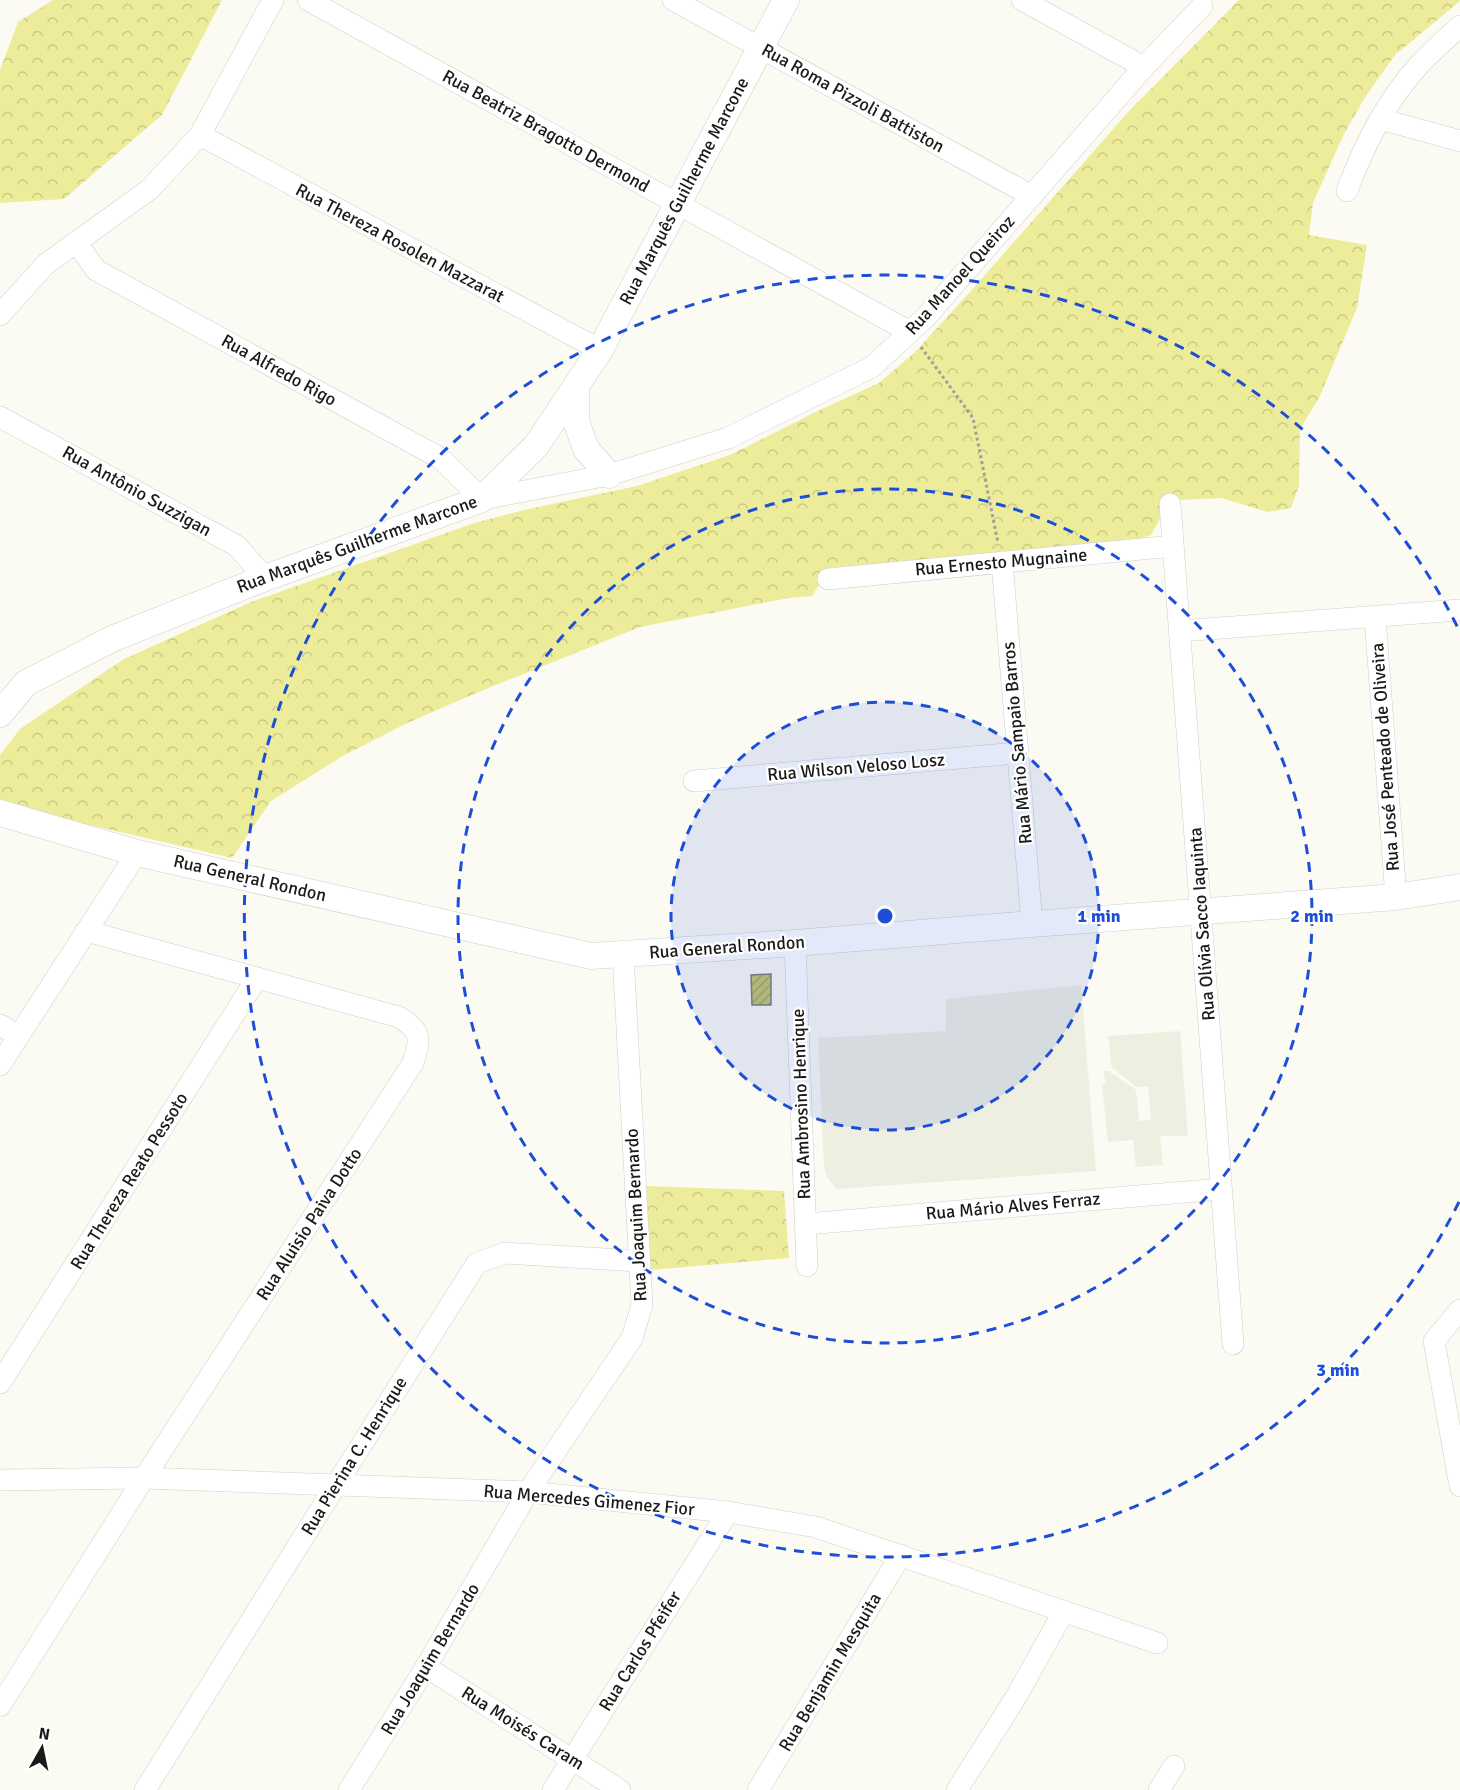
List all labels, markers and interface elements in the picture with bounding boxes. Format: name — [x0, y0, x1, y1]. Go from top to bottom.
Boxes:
street label: Rua Roma Pizzoli Battiston — [758, 39, 948, 157]
street label: Rua Beatriz Bragotto Dermond — [439, 65, 653, 197]
street label: Rua Marquês Guilherme Marcone — [615, 74, 753, 308]
street label: Rua Thereza Rosolen Mazzarat — [292, 179, 508, 307]
street label: Rua Manoel Queiroz — [901, 211, 1019, 339]
street label: Rua Alfredo Rigo — [218, 329, 340, 411]
street label: Rua Antônio Suzzigan — [59, 441, 215, 541]
street label: Rua Marquês Guilherme Marcone — [234, 490, 480, 598]
street label: Rua Ernesto Mugnaine — [914, 544, 1088, 580]
street label: Rua Mário Sampaio Barros — [997, 641, 1037, 845]
street label: Rua José Penteado de Oliveira — [1366, 642, 1404, 872]
street label: Rua Wilson Veloso Losz — [766, 748, 946, 786]
street label: Rua Olívia Sacco Iaquinta — [1184, 827, 1220, 1021]
street label: Rua General Rondon — [171, 850, 329, 906]
text: 1 min — [1077, 905, 1121, 927]
text: 2 min — [1290, 905, 1334, 927]
centre of rings — [875, 906, 895, 926]
street label: Rua General Rondon — [648, 931, 806, 963]
street label: Rua Ambrosino Henrique — [787, 1008, 815, 1200]
street label: Rua Thereza Reato Pessoto — [65, 1088, 193, 1274]
street label: Rua Joaquim Bernardo — [620, 1128, 652, 1302]
street label: Rua Aluisio Paiva Dotto — [251, 1144, 367, 1304]
street label: Rua Mário Alves Ferraz — [925, 1187, 1101, 1225]
text: 3 min — [1316, 1359, 1360, 1381]
street label: Rua Pierina C. Henrique — [296, 1373, 412, 1539]
street label: Rua Mercedes Gimenez Fior — [483, 1480, 696, 1520]
street label: Rua Joaquim Bernardo — [376, 1579, 484, 1739]
street label: Rua Carlos Pfeifer — [594, 1586, 686, 1715]
street label: Rua Benjamin Mesquita — [774, 1589, 886, 1755]
street label: Rua Moisés Caram — [458, 1681, 588, 1775]
north arrow — [12, 1718, 72, 1778]
text: N — [37, 1723, 51, 1745]

